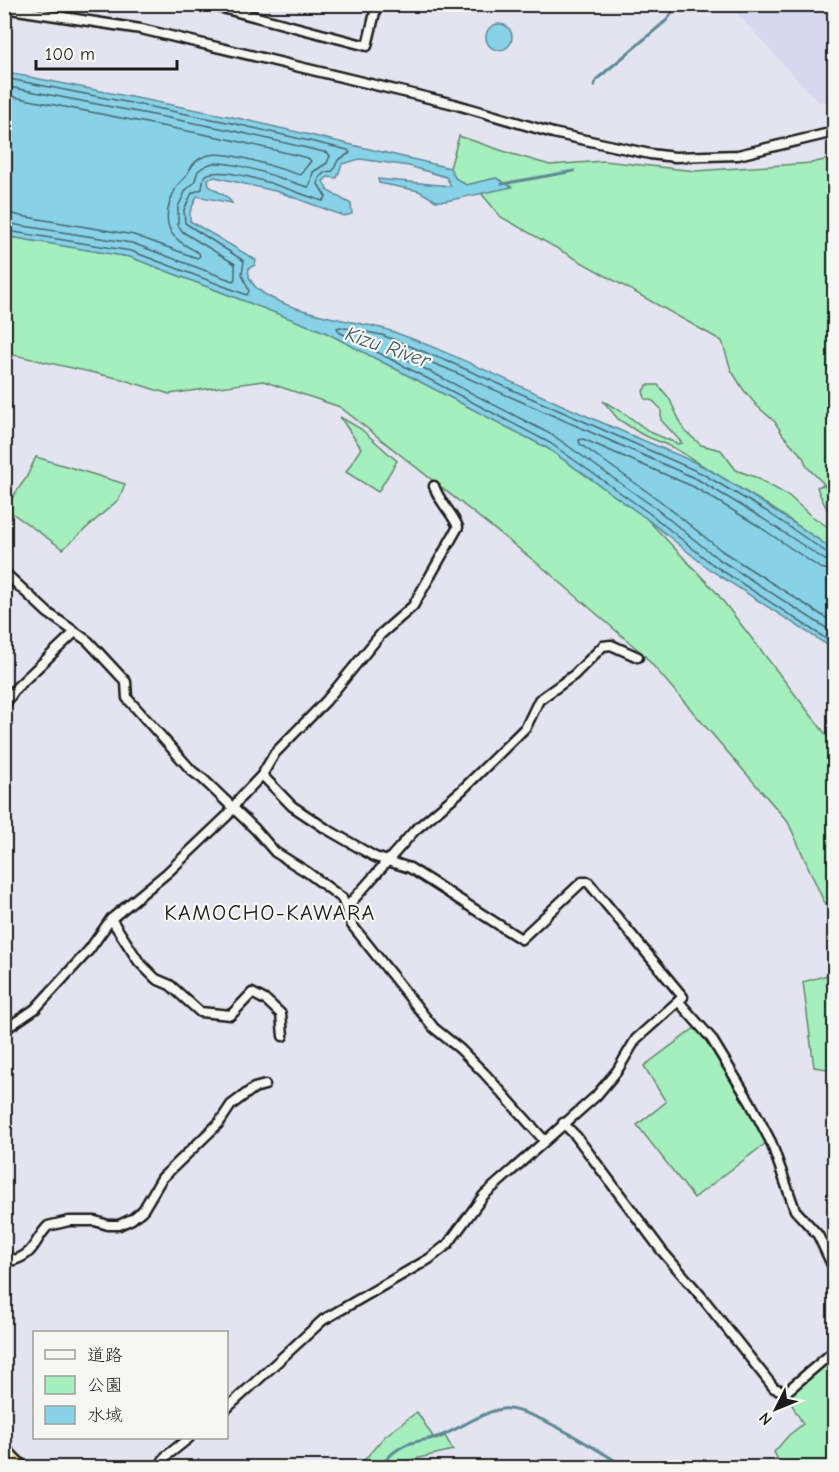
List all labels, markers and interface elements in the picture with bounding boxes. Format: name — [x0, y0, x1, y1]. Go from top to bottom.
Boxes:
scale bar — [36, 33, 177, 71]
text: 100 m — [45, 44, 95, 65]
water label: Kizu River — [342, 321, 435, 373]
district label: KAMOCHO-KAWARA — [164, 900, 376, 926]
legend — [33, 1331, 228, 1439]
text: 道路 — [87, 1345, 123, 1366]
text: 公園 — [87, 1375, 123, 1396]
north arrow — [746, 1379, 806, 1439]
text: 水域 — [87, 1405, 123, 1426]
text: N — [756, 1409, 776, 1429]

